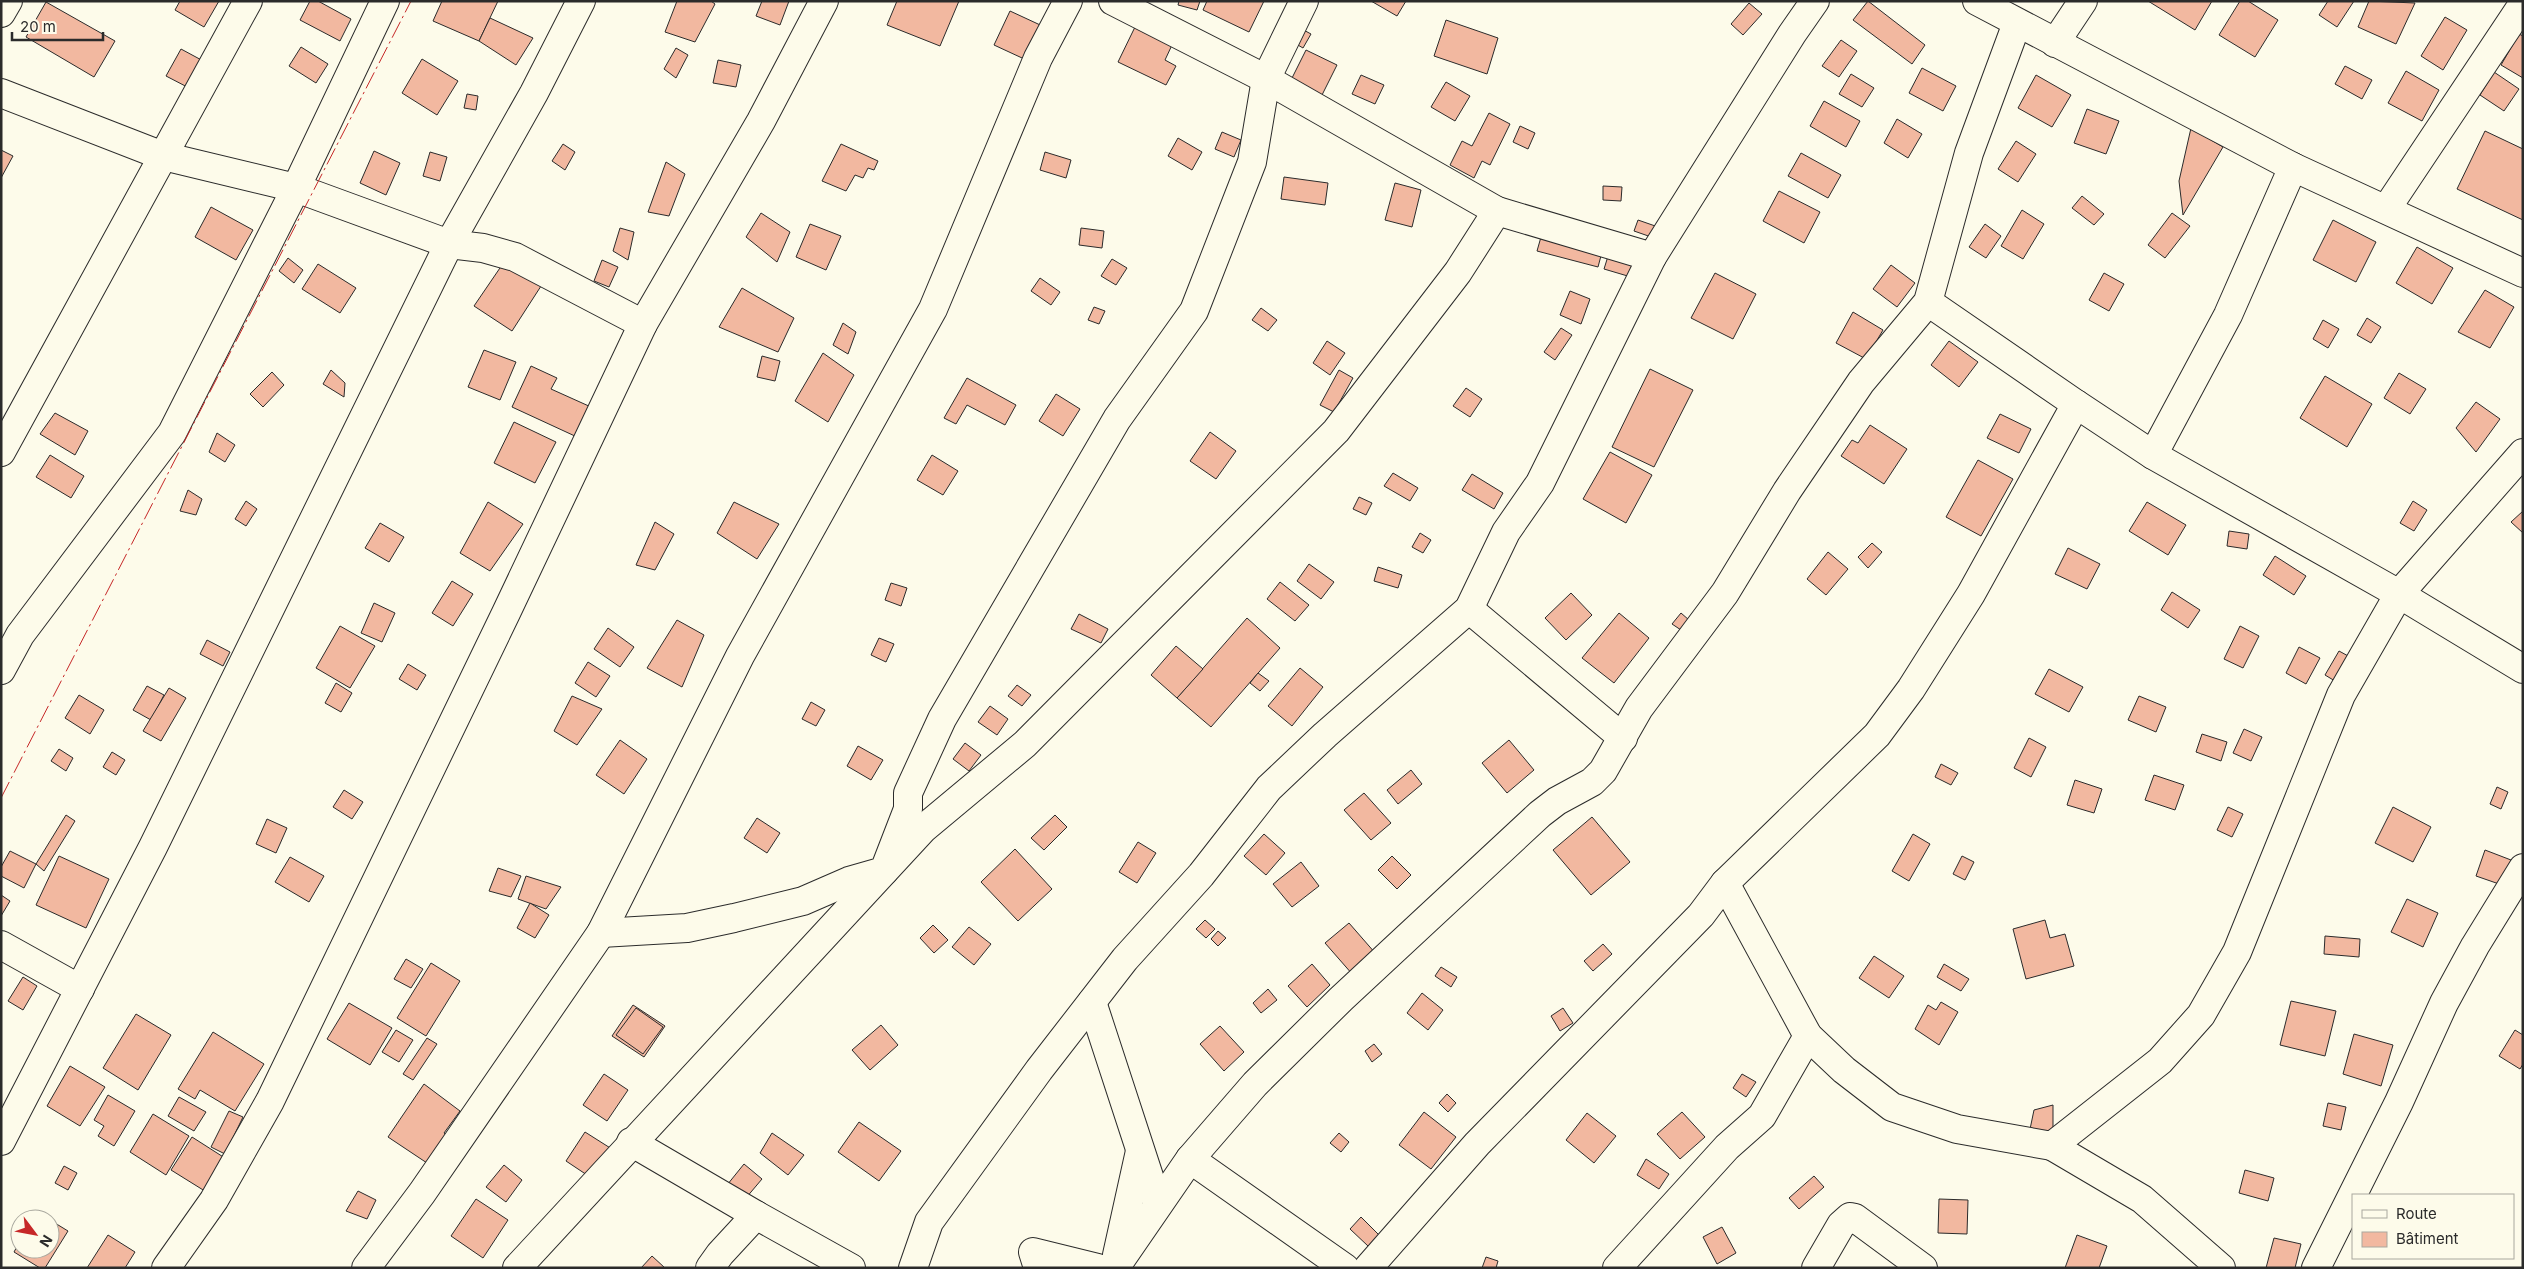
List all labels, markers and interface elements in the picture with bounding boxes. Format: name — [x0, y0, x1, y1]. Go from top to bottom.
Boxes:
scale bar — [12, 10, 104, 42]
text: 20 m — [20, 17, 56, 36]
legend — [2352, 1194, 2514, 1259]
text: Route — [2396, 1204, 2437, 1223]
north arrow — [10, 1209, 60, 1259]
text: Bâtiment — [2396, 1229, 2459, 1248]
text: N — [36, 1232, 56, 1250]

